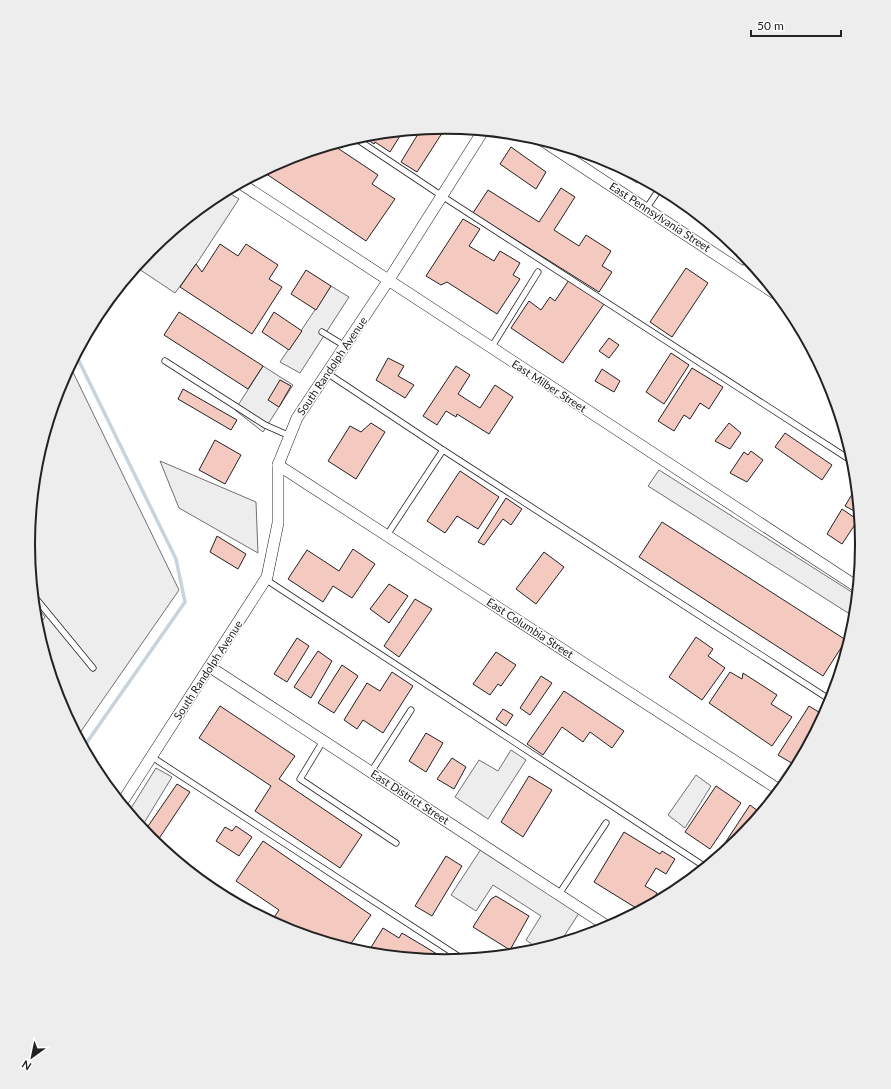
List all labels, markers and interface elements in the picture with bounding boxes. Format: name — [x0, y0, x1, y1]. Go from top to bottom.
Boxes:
scale bar — [751, 12, 841, 38]
text: 50 m — [757, 18, 784, 33]
street label: East Pennsylvania Street — [607, 179, 713, 254]
street label: South Randolph Avenue — [294, 314, 369, 417]
street label: East Milber Street — [510, 357, 589, 415]
street label: East Columbia Street — [485, 595, 576, 660]
street label: South Randolph Avenue — [171, 617, 245, 722]
street label: East District Street — [369, 766, 452, 827]
north arrow — [12, 1037, 52, 1077]
text: N — [19, 1058, 33, 1074]

